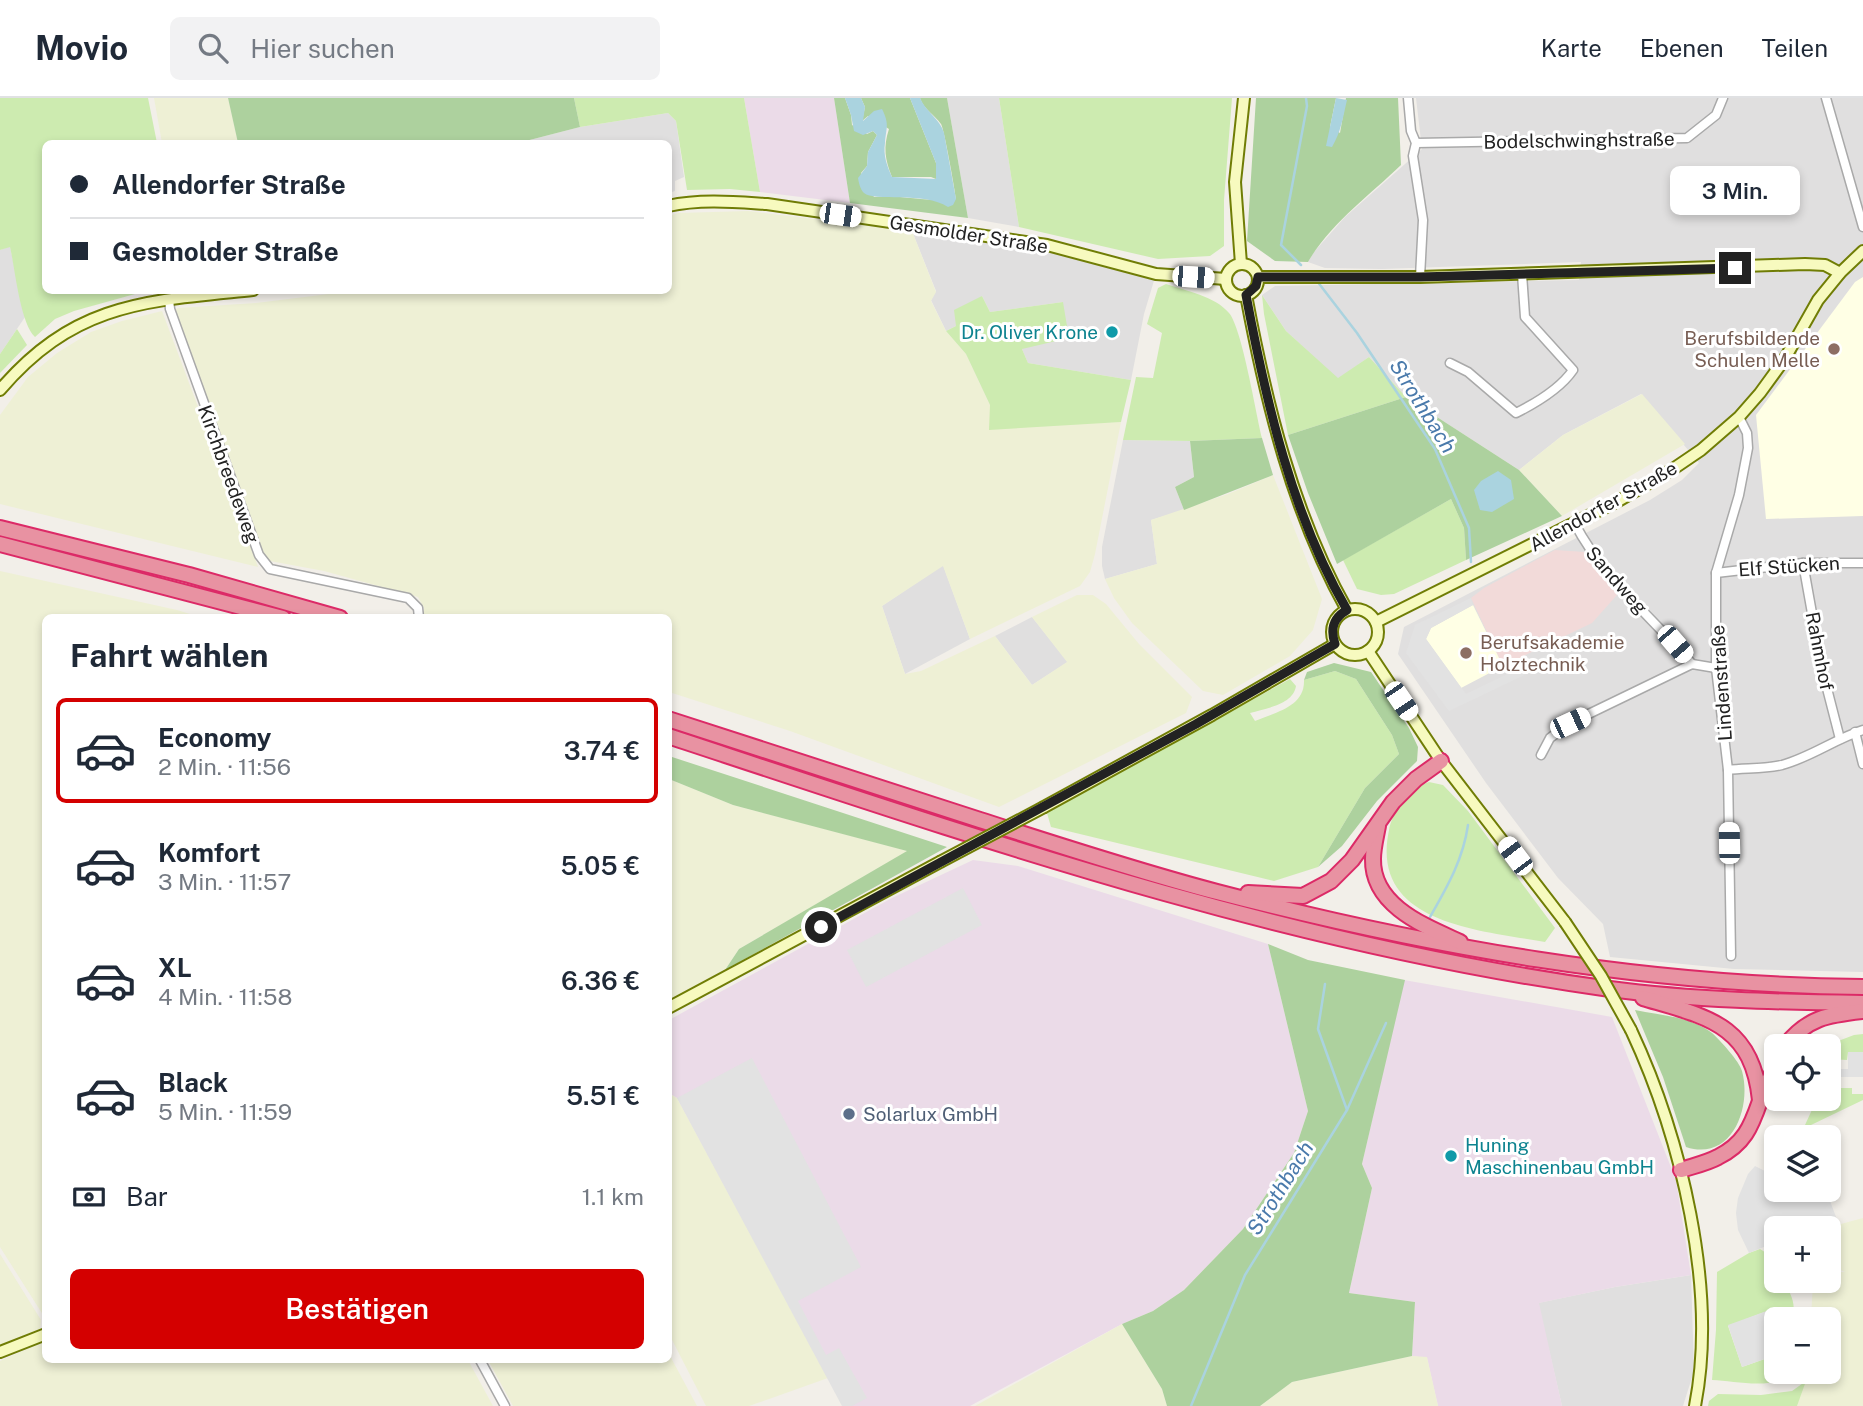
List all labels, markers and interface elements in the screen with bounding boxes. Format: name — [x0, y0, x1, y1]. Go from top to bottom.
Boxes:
search box — [170, 17, 660, 80]
text: Movio — [35, 29, 128, 67]
icon: search — [194, 29, 232, 67]
text: Hier suchen — [250, 33, 395, 64]
text: Karte — [1541, 34, 1602, 62]
text: Ebenen — [1640, 34, 1724, 62]
text: Teilen — [1762, 34, 1828, 62]
street label: Bodelschwinghstraße — [1483, 127, 1675, 153]
callout: 3 Min. — [1670, 166, 1800, 216]
text: Allendorfer Straße — [112, 169, 346, 200]
text: 3 Min. — [1702, 177, 1768, 204]
car — [818, 202, 863, 228]
street label: Gesmolder Straße — [888, 211, 1050, 257]
text: Gesmolder Straße — [112, 236, 339, 267]
route end — [1719, 252, 1751, 284]
car — [1172, 265, 1215, 289]
place label: Dr. Oliver Krone — [961, 321, 1098, 343]
marker: Dr. Oliver Krone — [1104, 324, 1120, 340]
place label: Berufsbildende Schulen Melle — [1684, 327, 1820, 371]
marker: Berufsbildende Schulen Melle — [1826, 341, 1842, 357]
water label: Strothbach — [1384, 355, 1462, 457]
street label: Kirchbreedeweg — [194, 402, 264, 546]
street label: Allendorfer Straße — [1525, 456, 1681, 556]
street label: Sandweg — [1582, 542, 1653, 619]
street label: Elf Stücken — [1737, 551, 1841, 581]
street label: Rahmhof — [1802, 610, 1838, 692]
car — [1654, 621, 1697, 667]
street label: Lindenstraße — [1706, 624, 1736, 742]
place label: Berufsakademie Holztechnik — [1480, 631, 1625, 675]
text: Fahrt wählen — [70, 637, 269, 674]
marker: Berufsakademie Holztechnik — [1458, 645, 1474, 661]
car — [1381, 678, 1422, 724]
car — [1547, 705, 1594, 741]
icon: car — [74, 719, 137, 782]
text: Economy — [158, 722, 271, 753]
text: 3.74 € — [564, 735, 640, 766]
text: 2 Min. · 11:56 — [158, 753, 291, 780]
car — [1719, 822, 1740, 864]
car — [1494, 833, 1537, 879]
icon: car — [74, 834, 137, 897]
text: Komfort — [158, 837, 260, 868]
text: 5.05 € — [560, 850, 640, 881]
text: 3 Min. · 11:57 — [158, 868, 291, 895]
route start — [805, 911, 837, 943]
icon: car — [74, 949, 137, 1012]
text: XL — [158, 952, 192, 983]
text: 6.36 € — [561, 965, 640, 996]
text: 4 Min. · 11:58 — [158, 983, 292, 1010]
map controls — [1764, 1034, 1841, 1384]
button: locate — [1764, 1034, 1841, 1111]
icon: car — [74, 1064, 137, 1127]
text: Black — [158, 1067, 228, 1098]
text: 5.51 € — [566, 1080, 640, 1111]
text: 5 Min. · 11:59 — [158, 1098, 292, 1125]
place label: Solarlux GmbH — [863, 1103, 998, 1125]
marker: Solarlux GmbH — [841, 1106, 857, 1122]
button: layers — [1764, 1125, 1841, 1202]
place label: Huning Maschinenbau GmbH — [1465, 1134, 1654, 1178]
water label: Strothbach — [1241, 1137, 1319, 1239]
marker: Huning Maschinenbau GmbH — [1443, 1148, 1459, 1164]
icon: cash — [70, 1178, 108, 1216]
text: Bar — [126, 1181, 168, 1212]
text: 1.1 km — [582, 1183, 644, 1210]
button: + — [1764, 1216, 1841, 1293]
button: Bestätigen — [70, 1269, 644, 1349]
button: − — [1764, 1307, 1841, 1384]

